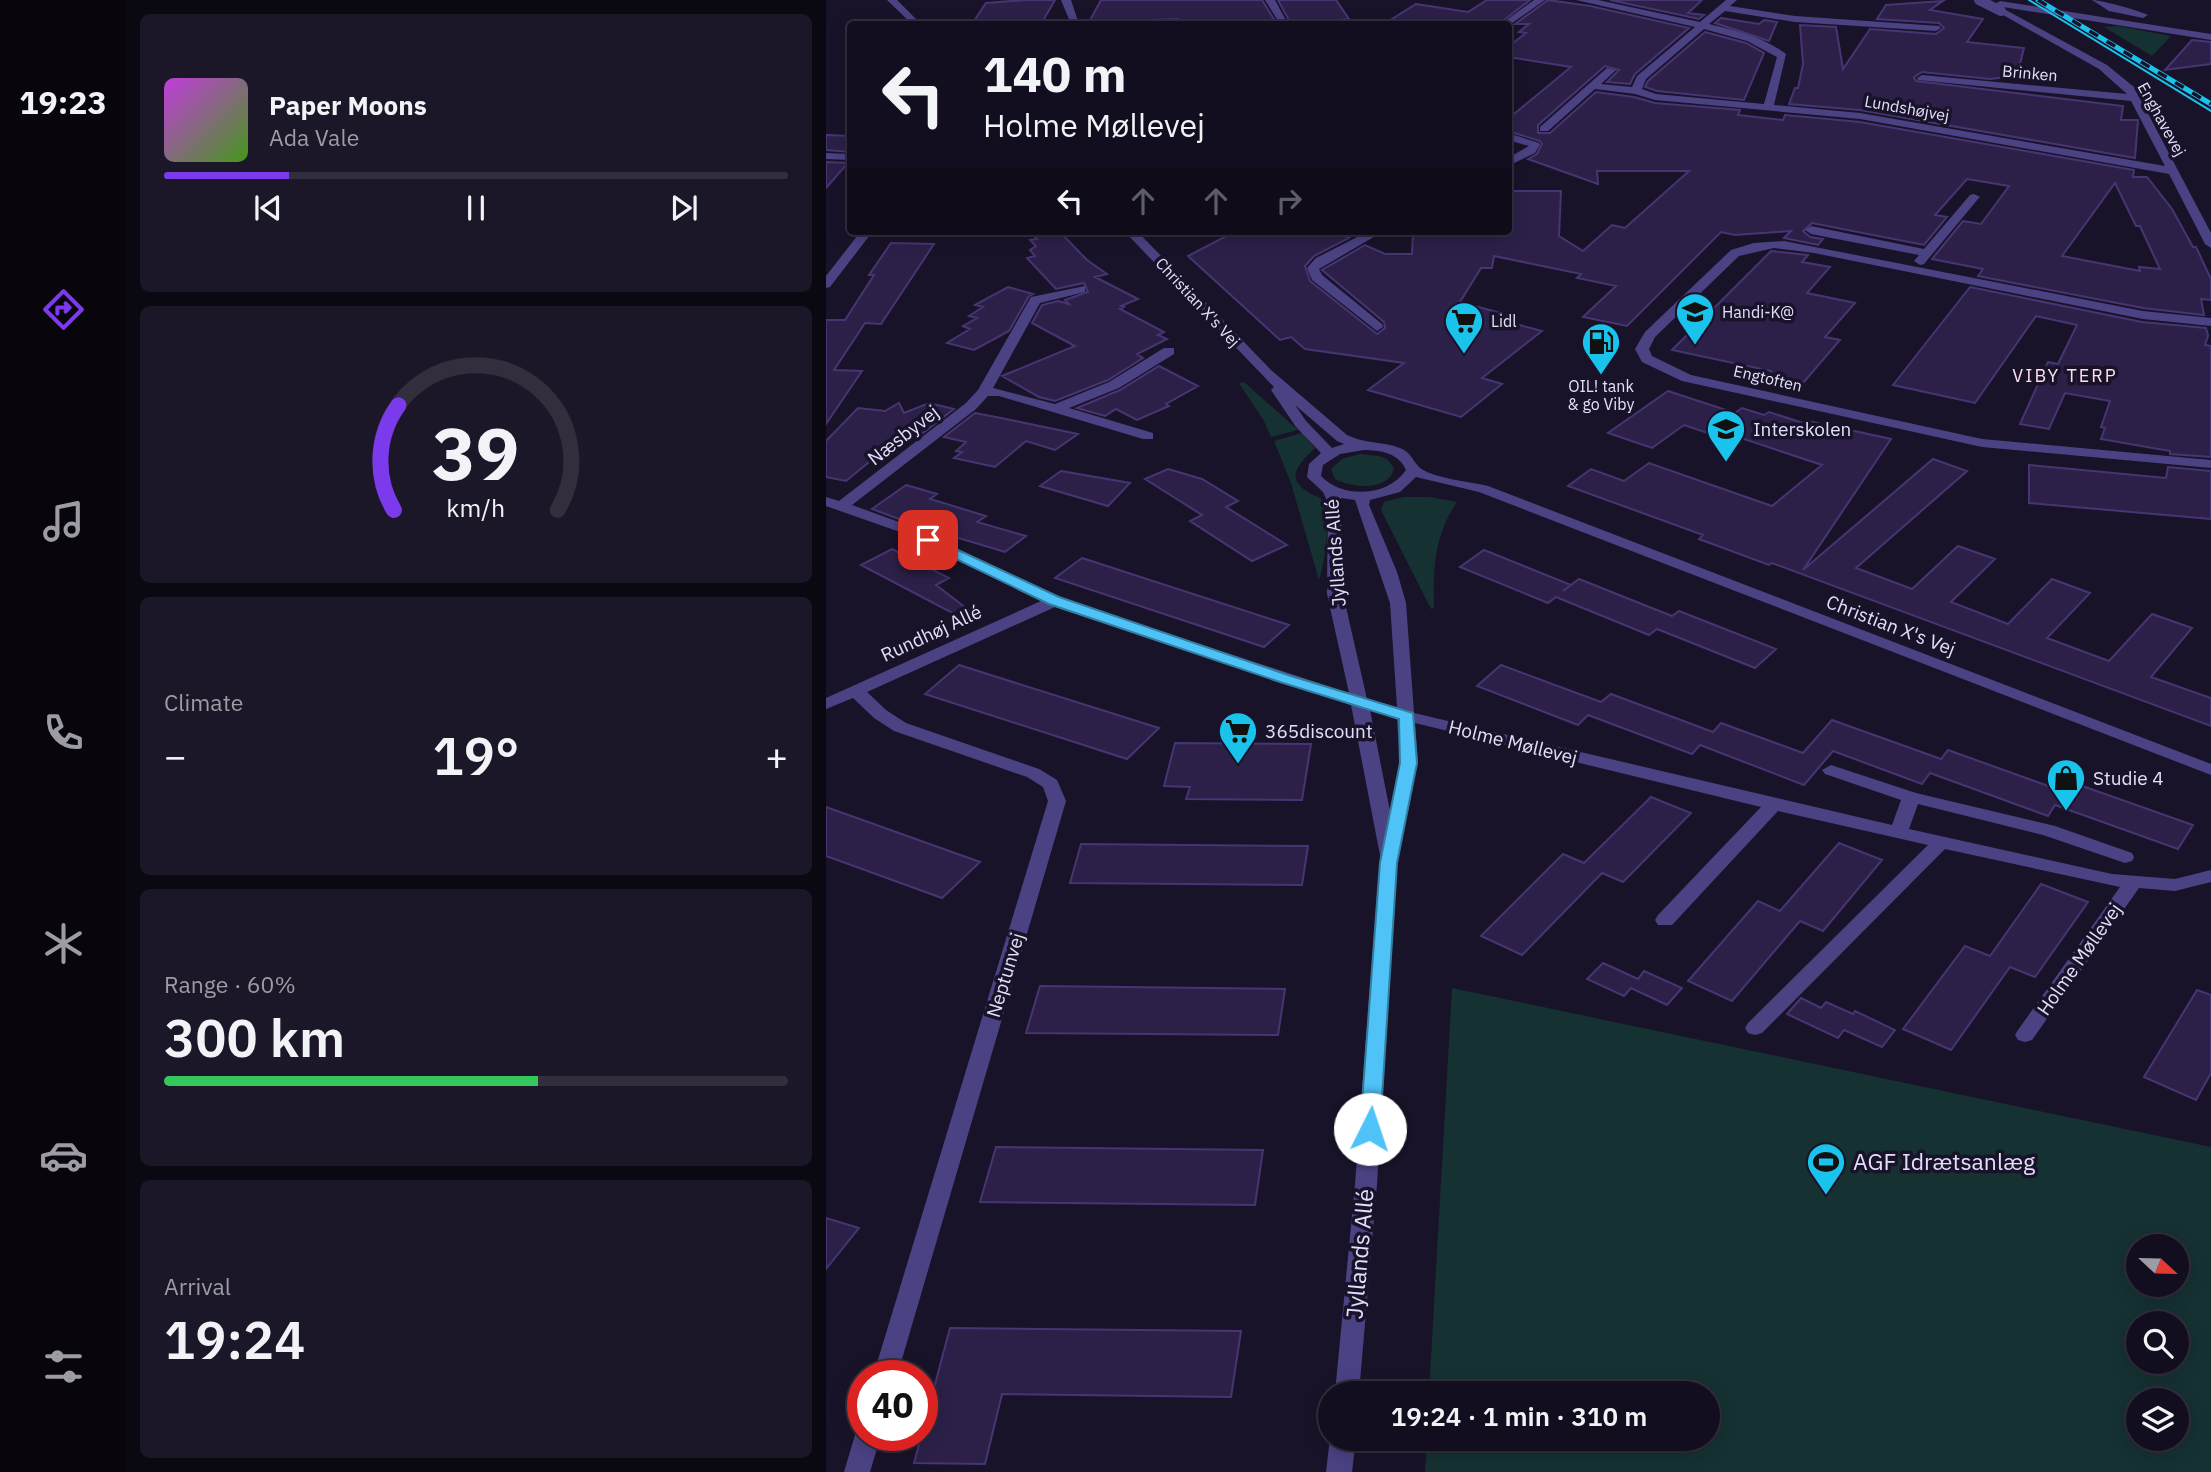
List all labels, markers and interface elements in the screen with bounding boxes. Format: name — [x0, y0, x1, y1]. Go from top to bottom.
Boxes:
text: 140 m — [983, 42, 1127, 105]
icon: left — [868, 49, 959, 140]
street label: Brinken — [2002, 61, 2058, 85]
street label: Enghavevej — [2134, 79, 2190, 159]
text: 19:23 — [19, 81, 107, 123]
text: Paper Moons — [269, 88, 427, 122]
street label: Lundshøjvej — [1863, 91, 1951, 125]
text: Holme Møllevej — [983, 104, 1205, 146]
text: Ada Vale — [269, 122, 359, 152]
icon: left — [1051, 182, 1089, 220]
icon: ahead — [1124, 182, 1162, 220]
icon: ahead — [1197, 182, 1235, 220]
icon: right — [1270, 182, 1308, 220]
icon: previous — [249, 189, 287, 227]
icon: pause — [457, 189, 495, 227]
icon: next — [665, 189, 703, 227]
street label: Christian X's Vej — [1152, 253, 1244, 351]
icon: directions — [39, 285, 88, 334]
school or university icon: Handi-K@ — [1674, 291, 1716, 346]
supermarket icon: Lidl — [1443, 300, 1485, 355]
place label: Handi-K@ — [1722, 302, 1794, 322]
place label: Lidl — [1491, 311, 1517, 331]
fuel station icon: OIL! tank & go Viby — [1580, 321, 1622, 376]
street label: Engtoften — [1732, 360, 1804, 396]
district label: VIBY TERP — [2012, 364, 2118, 387]
place label: OIL! tank & go Viby — [1568, 376, 1634, 414]
street label: Næsbyvej — [863, 400, 943, 470]
text: 39 — [432, 406, 520, 501]
school or university icon: Interskolen — [1705, 408, 1747, 463]
place label: Interskolen — [1753, 417, 1851, 441]
text: km/h — [447, 491, 505, 524]
icon: music — [39, 497, 88, 546]
street label: Jyllands Allé — [1319, 498, 1351, 608]
pin — [898, 510, 958, 570]
icon: arrive — [909, 521, 947, 559]
street label: Christian X's Vej — [1823, 589, 1959, 661]
street label: Rundhøj Allé — [877, 599, 985, 667]
text: Climate — [164, 687, 243, 717]
icon: phone — [39, 708, 88, 757]
supermarket icon: 365discount — [1217, 710, 1259, 765]
street label: Holme Møllevej — [1446, 714, 1580, 770]
place label: 365discount — [1265, 719, 1373, 743]
text: 19° — [433, 722, 519, 789]
text: − — [164, 731, 187, 780]
text: + — [765, 731, 788, 780]
shop icon: Studie 4 — [2045, 757, 2087, 812]
place label: Studie 4 — [2093, 766, 2164, 790]
street label: Holme Møllevej — [2031, 898, 2127, 1020]
icon: climate — [39, 919, 88, 968]
street label: Neptunvej — [981, 930, 1029, 1020]
text: Range · 60% — [164, 969, 296, 999]
text: 300 km — [164, 1004, 345, 1071]
position arrow — [1333, 1092, 1407, 1166]
icon: car — [39, 1131, 88, 1180]
sports icon: AGF Idrætsanlæg — [1805, 1141, 1847, 1196]
place label: AGF Idrætsanlæg — [1853, 1146, 2035, 1176]
street label: Jyllands Allé — [1338, 1188, 1380, 1320]
north arrow — [2126, 1234, 2189, 1297]
map controls — [2126, 1234, 2189, 1451]
text: Arrival — [164, 1271, 231, 1301]
text: 19:24 — [164, 1306, 305, 1373]
button: search — [2126, 1311, 2189, 1374]
icon: filters — [39, 1342, 88, 1391]
speed limit sign: 40 — [847, 1360, 938, 1451]
button: layers — [2126, 1388, 2189, 1451]
text: 19:24 · 1 min · 310 m — [1391, 1399, 1647, 1433]

